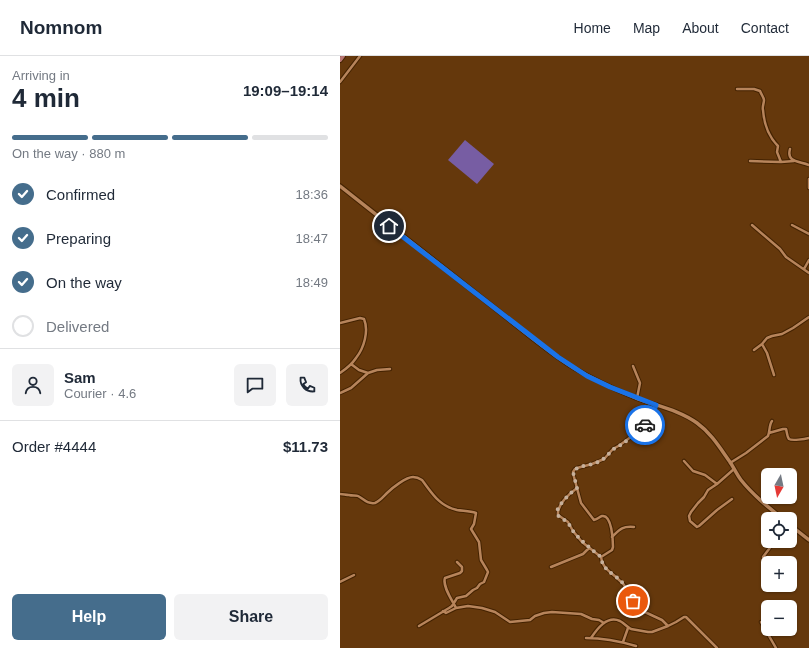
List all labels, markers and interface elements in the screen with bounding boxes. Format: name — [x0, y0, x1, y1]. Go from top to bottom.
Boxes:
text: Nomnom — [20, 17, 102, 38]
text: Home — [574, 20, 611, 36]
text: Map — [633, 20, 660, 36]
text: About — [682, 20, 719, 36]
text: Contact — [741, 20, 789, 36]
text: Arriving in — [12, 68, 70, 83]
text: 19:09–19:14 — [243, 82, 328, 99]
text: 4 min — [12, 83, 80, 113]
text: On the way · 880 m — [12, 146, 125, 161]
icon: check — [12, 183, 34, 205]
text: Confirmed — [46, 186, 115, 203]
text: 18:36 — [295, 187, 328, 202]
pin — [372, 209, 406, 243]
icon: home — [378, 215, 400, 237]
icon: check — [12, 227, 34, 249]
text: Preparing — [46, 230, 111, 247]
text: 18:47 — [295, 231, 328, 246]
icon: check — [12, 271, 34, 293]
text: On the way — [46, 274, 122, 291]
text: 18:49 — [295, 275, 328, 290]
text: Delivered — [46, 318, 109, 335]
button: person — [12, 364, 54, 406]
button: chat — [234, 364, 276, 406]
button: phone — [286, 364, 328, 406]
text: Sam — [64, 369, 96, 386]
text: Courier · 4.6 — [64, 386, 136, 401]
courier — [625, 405, 665, 445]
icon: car — [634, 414, 656, 436]
text: Order #4444 — [12, 438, 96, 455]
text: $11.73 — [283, 438, 328, 455]
north arrow — [761, 468, 797, 504]
map controls — [761, 468, 797, 636]
button: locate — [761, 512, 797, 548]
button: + — [761, 556, 797, 592]
pin — [616, 584, 650, 618]
icon: bag — [622, 590, 644, 612]
button: Help — [12, 594, 166, 640]
button: Share — [174, 594, 328, 640]
button: − — [761, 600, 797, 636]

